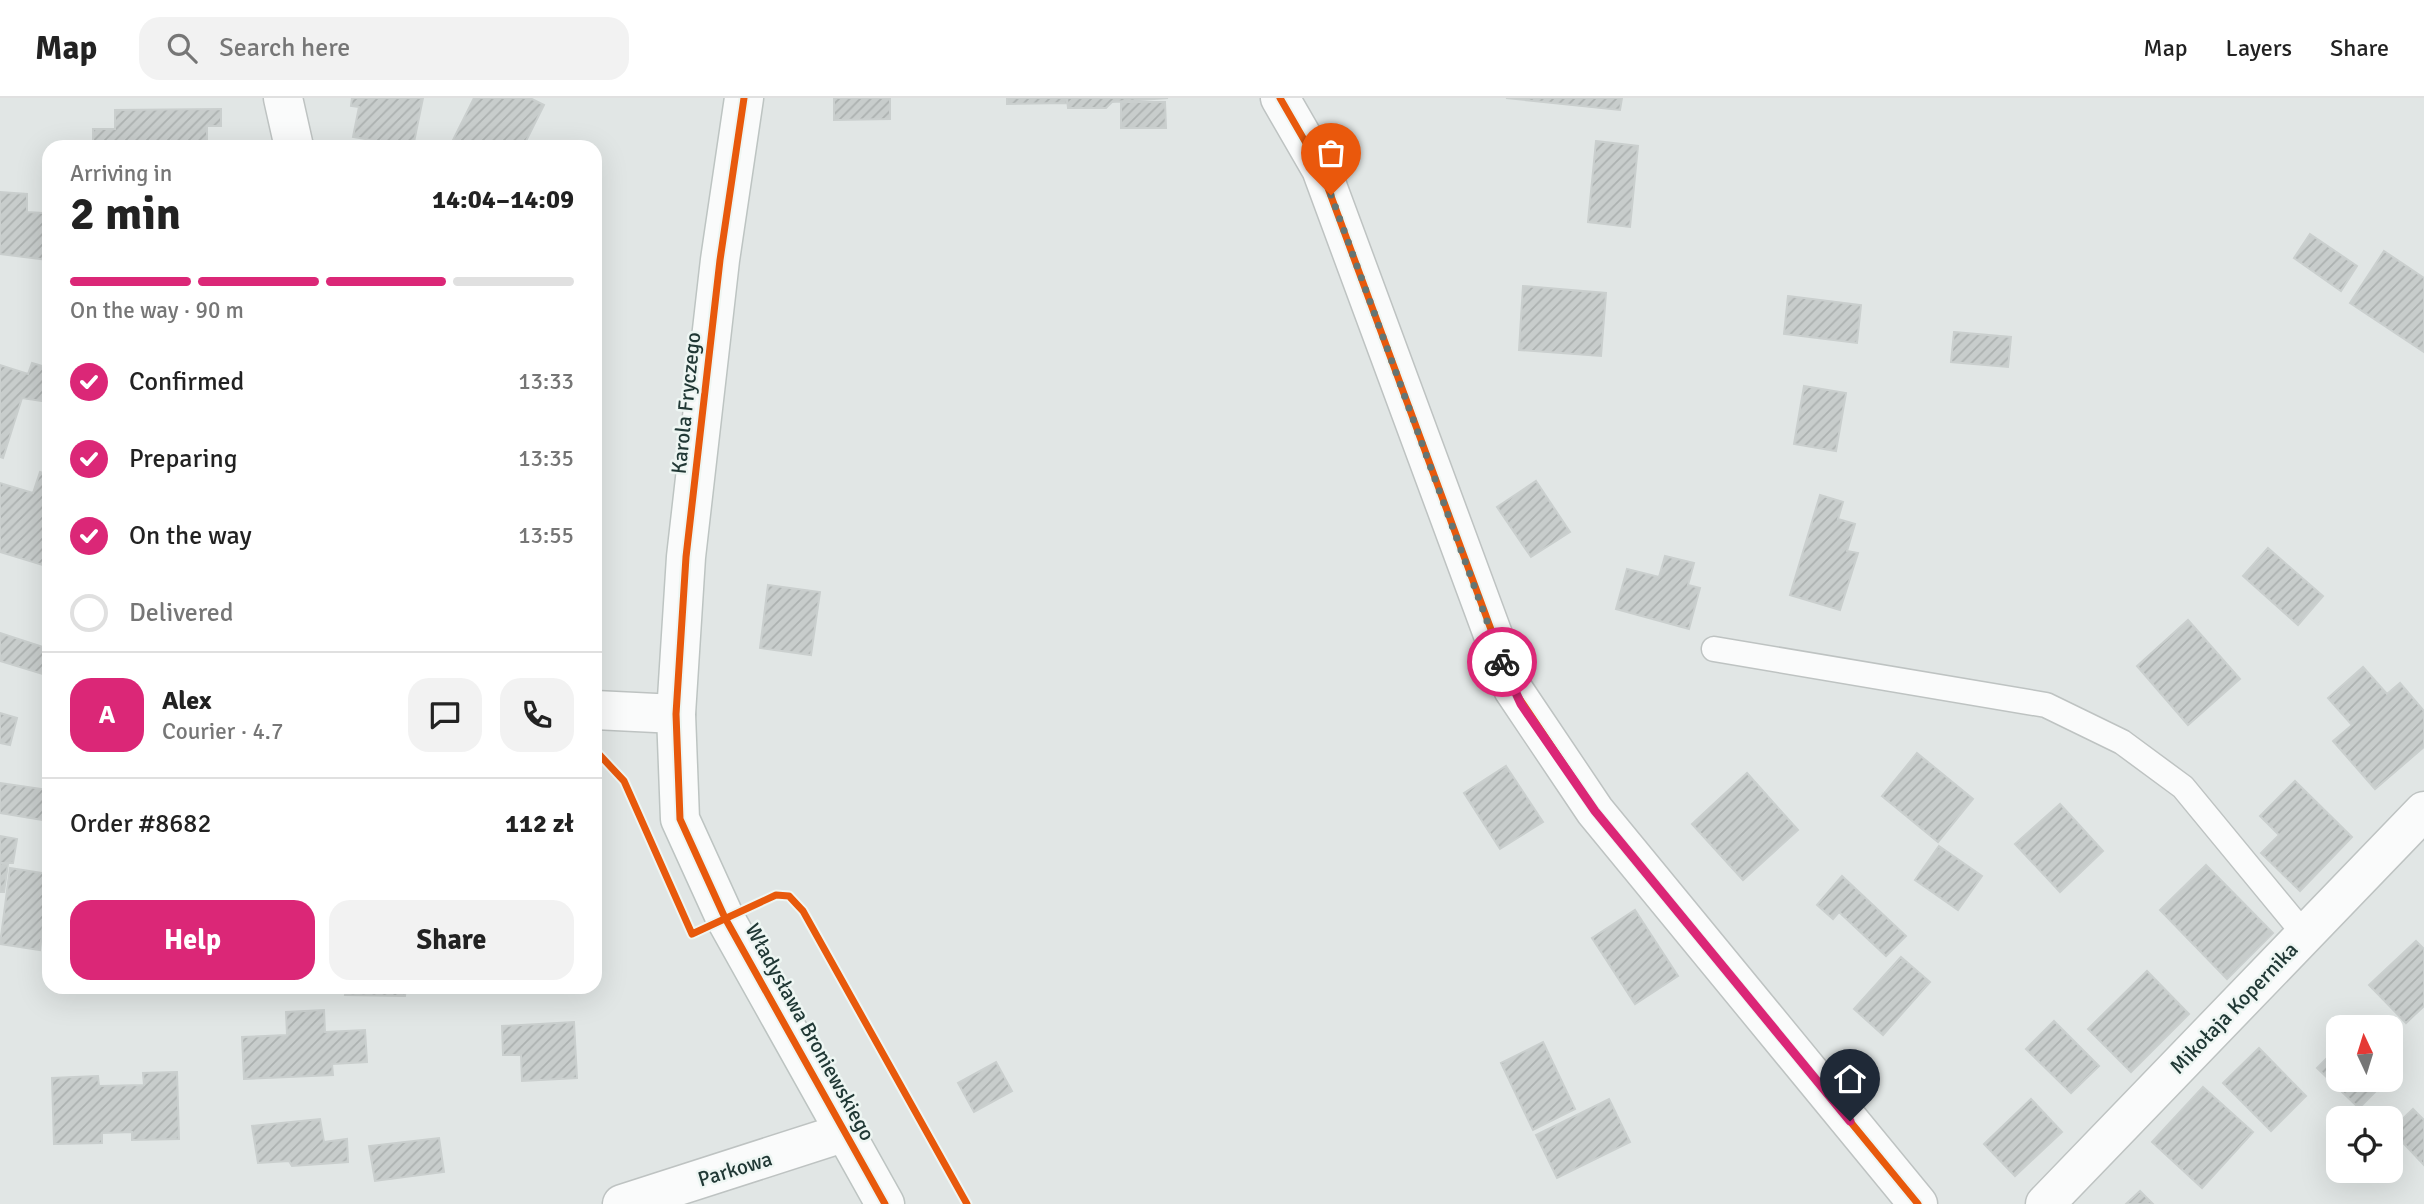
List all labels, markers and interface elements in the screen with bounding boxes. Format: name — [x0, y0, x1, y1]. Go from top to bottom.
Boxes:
search box — [139, 17, 629, 80]
text: Map — [35, 28, 97, 69]
icon: search — [163, 29, 201, 67]
text: Search here — [219, 32, 350, 64]
text: Map — [2143, 33, 2188, 63]
text: Layers — [2226, 33, 2292, 63]
text: Share — [2330, 33, 2389, 63]
pin — [1301, 123, 1361, 195]
icon: bag — [1312, 134, 1350, 172]
text: Arriving in — [70, 159, 172, 188]
text: 14:04–14:09 — [432, 184, 574, 216]
text: 2 min — [70, 186, 181, 242]
text: On the way · 90 m — [70, 296, 244, 325]
street label: Karola Fryczego — [666, 331, 706, 475]
icon: check — [70, 363, 108, 401]
text: Confirmed — [129, 366, 244, 398]
text: 13:33 — [518, 367, 574, 396]
icon: check — [70, 440, 108, 478]
text: Preparing — [129, 443, 237, 475]
text: 13:35 — [518, 444, 574, 473]
icon: check — [70, 517, 108, 555]
text: On the way — [129, 520, 252, 552]
text: 13:55 — [518, 521, 574, 550]
text: Delivered — [129, 597, 234, 629]
courier — [1467, 627, 1537, 697]
icon: bike — [1483, 643, 1521, 681]
button: chat — [408, 678, 482, 752]
button: phone — [500, 678, 574, 752]
text: Alex — [162, 685, 212, 717]
text: A — [99, 699, 115, 731]
text: Courier · 4.7 — [162, 717, 283, 746]
text: Order #8682 — [70, 808, 211, 840]
text: 112 zł — [505, 808, 574, 840]
button: Help — [70, 900, 315, 980]
button: Share — [329, 900, 574, 980]
street label: Władysława Broniewskiego — [739, 919, 881, 1145]
street label: Mikołaja Kopernika — [2164, 937, 2304, 1079]
north arrow — [2326, 1015, 2403, 1092]
map controls — [2326, 1015, 2403, 1183]
pin — [1820, 1049, 1880, 1121]
icon: home — [1831, 1060, 1869, 1098]
button: locate — [2326, 1106, 2403, 1183]
street label: Parkowa — [695, 1145, 775, 1193]

